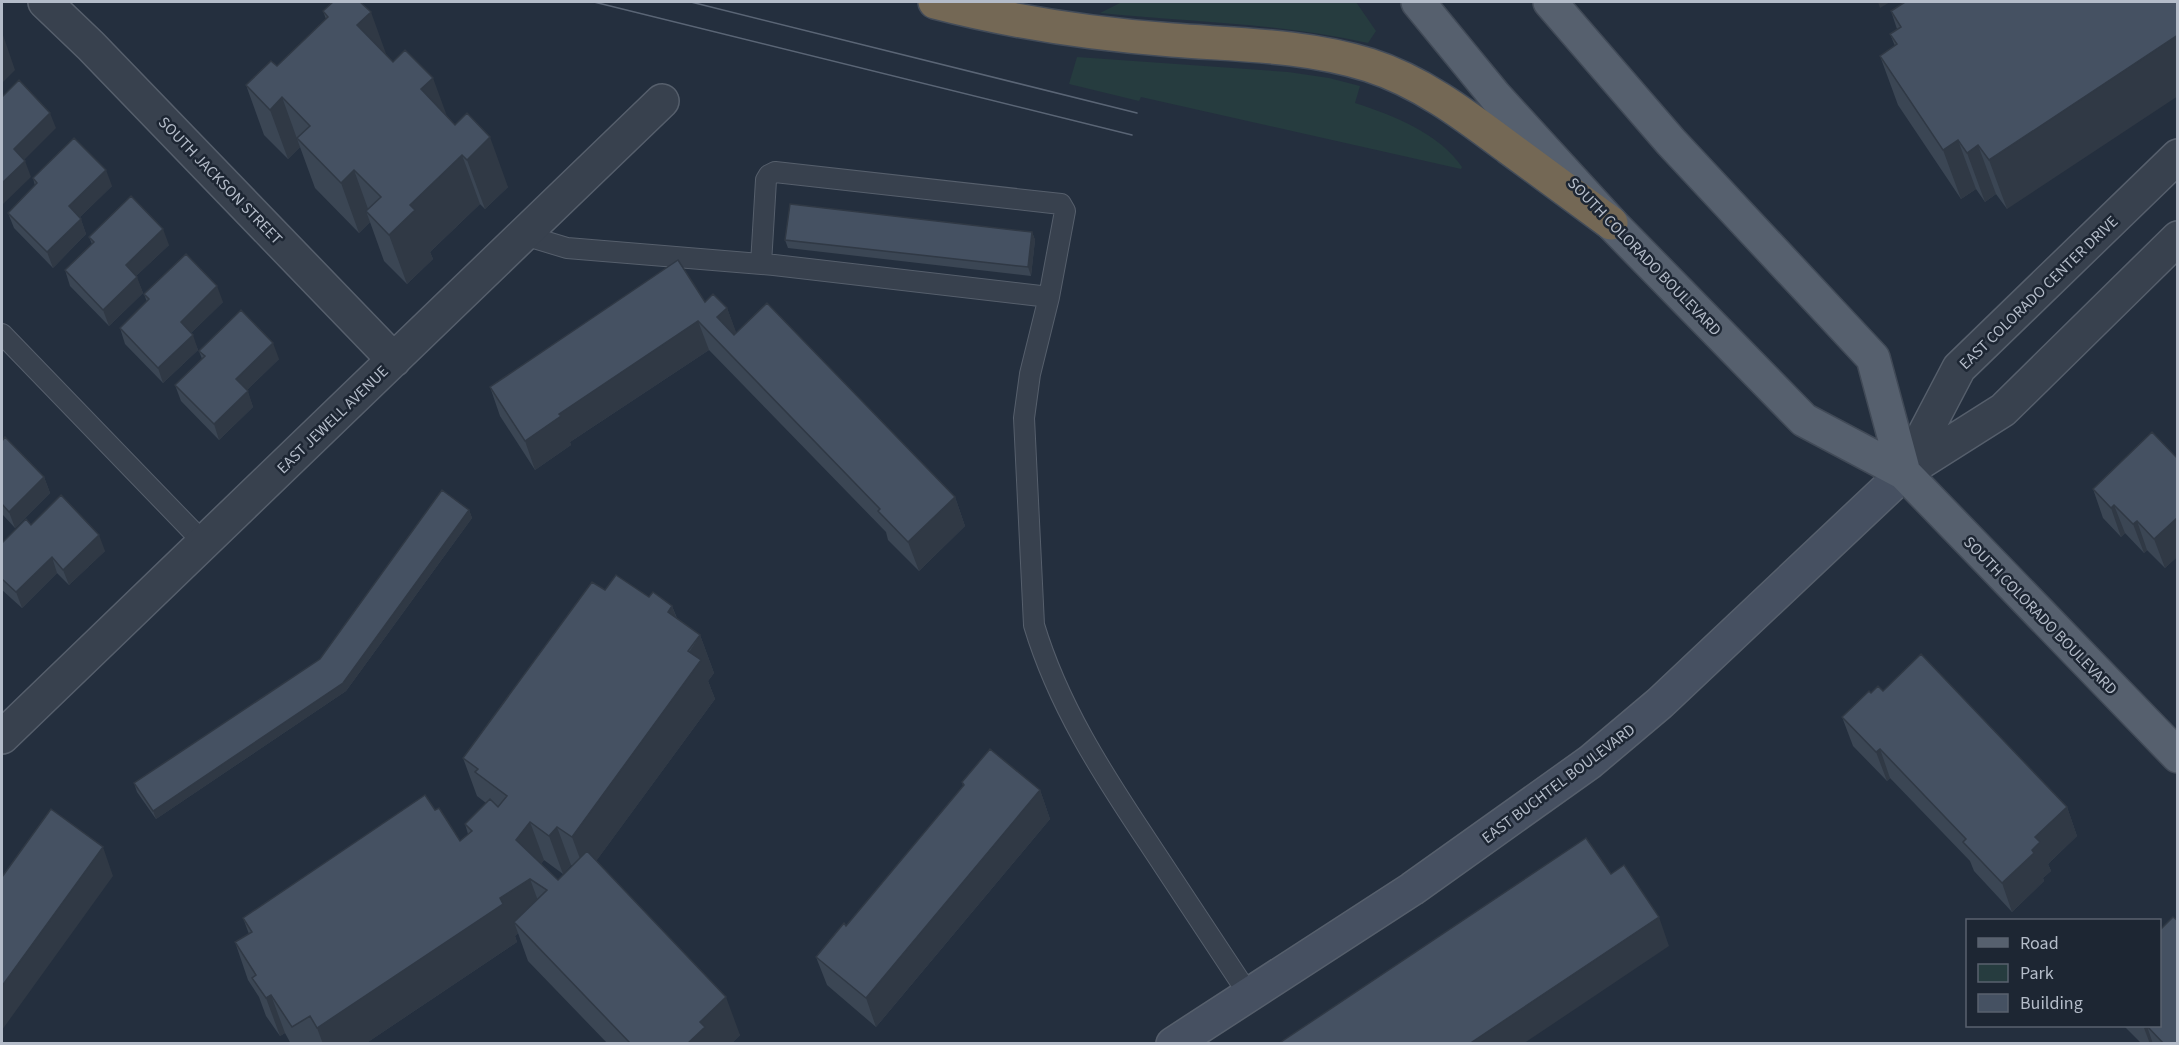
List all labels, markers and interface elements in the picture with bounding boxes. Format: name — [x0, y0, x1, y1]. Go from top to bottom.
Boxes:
street label: SOUTH JACKSON STREET — [153, 112, 288, 250]
street label: SOUTH COLORADO BOULEVARD — [1563, 173, 1726, 341]
street label: EAST COLORADO CENTER DRIVE — [1954, 211, 2123, 375]
street label: EAST JEWELL AVENUE — [272, 361, 393, 479]
street label: SOUTH COLORADO BOULEVARD — [1959, 532, 2122, 700]
street label: EAST BUCHTEL BOULEVARD — [1477, 719, 1640, 849]
legend — [1966, 919, 2161, 1027]
text: Road — [2020, 931, 2059, 956]
text: Park — [2020, 961, 2054, 986]
text: Building — [2020, 991, 2083, 1016]

